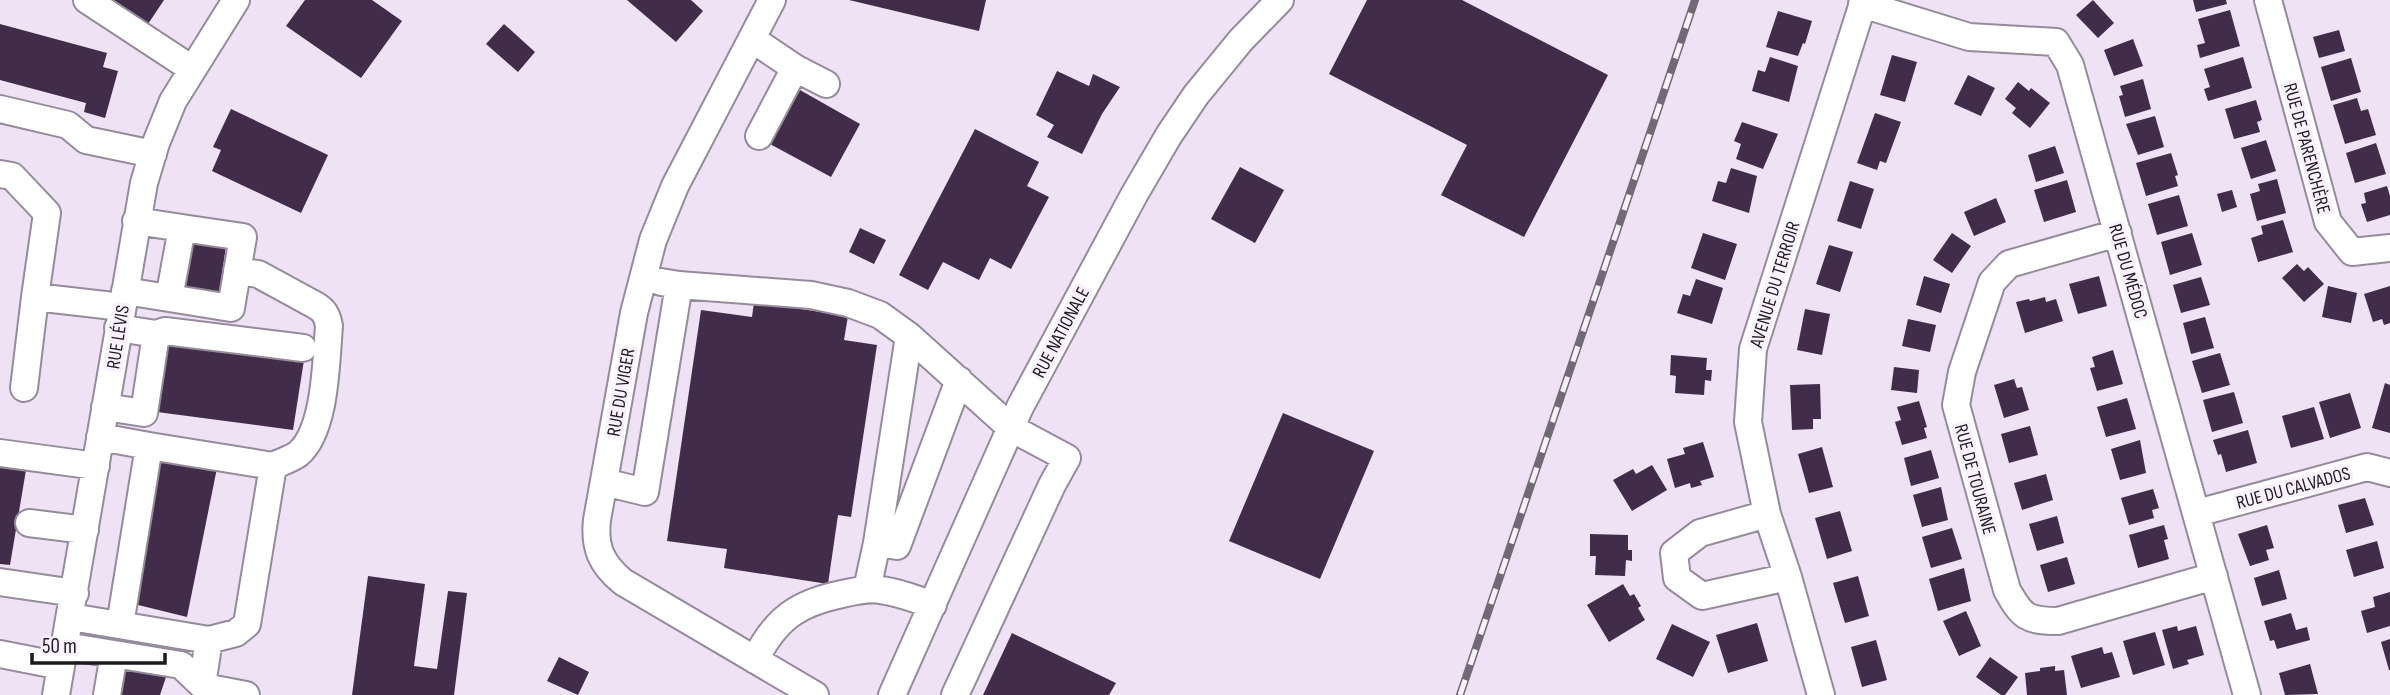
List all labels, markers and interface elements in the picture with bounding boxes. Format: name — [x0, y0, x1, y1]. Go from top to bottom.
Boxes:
street label: RUE DE PARENCHÈRE — [2278, 80, 2335, 216]
street label: AVENUE DU TERROIR — [1745, 218, 1806, 351]
street label: RUE DU MÉDOC — [2103, 221, 2152, 322]
street label: RUE NATIONALE — [1028, 283, 1095, 382]
street label: RUE LÉVIS — [102, 304, 135, 371]
street label: RUE DU VIGER — [602, 346, 641, 438]
street label: RUE DE TOURAINE — [1949, 422, 2000, 537]
street label: RUE DU CALVADOS — [2234, 462, 2353, 515]
scale bar — [32, 622, 164, 666]
text: 50 m — [42, 634, 77, 659]

